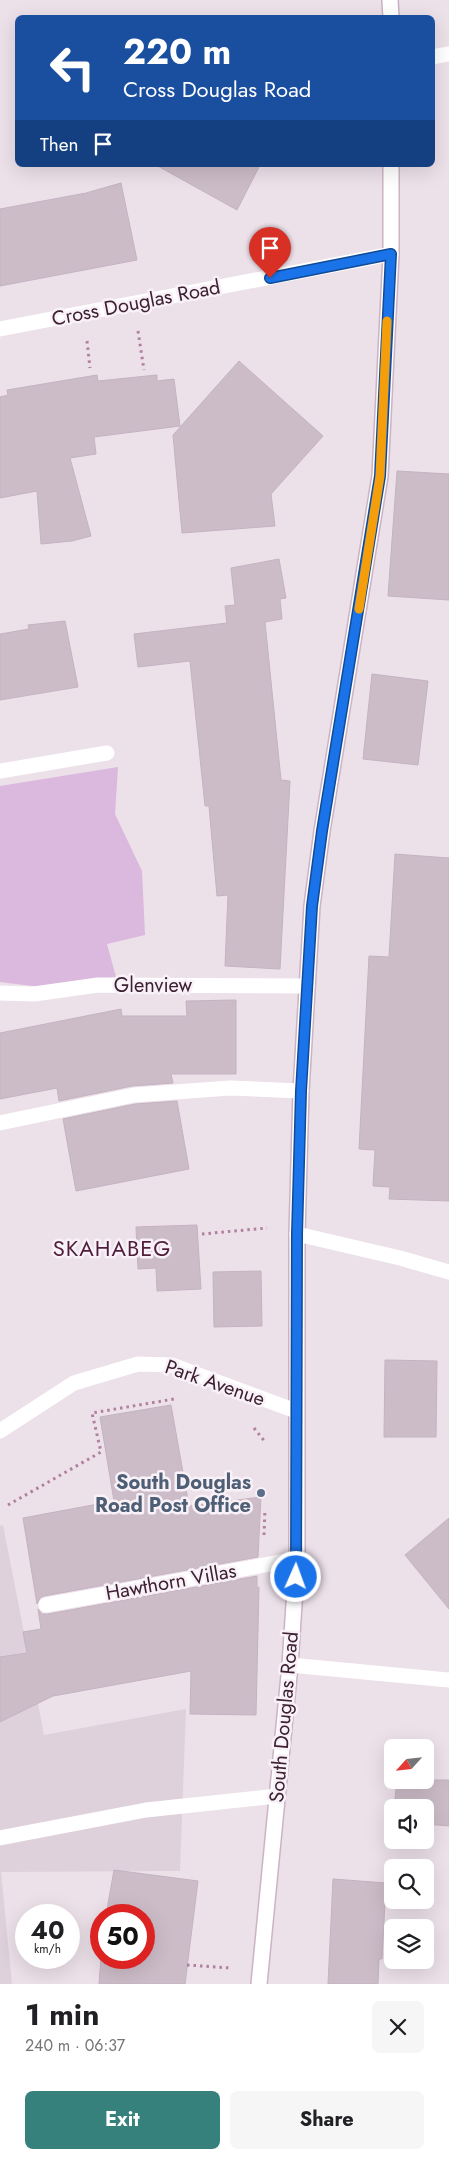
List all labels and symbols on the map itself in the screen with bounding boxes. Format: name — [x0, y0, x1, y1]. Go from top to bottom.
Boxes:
pin — [249, 227, 291, 278]
street label: Cross Douglas Road — [49, 272, 223, 334]
street label: Glenview — [114, 971, 193, 1000]
district label: SKAHABEG — [53, 1232, 171, 1264]
street label: Park Avenue — [161, 1352, 269, 1414]
place label: South Douglas Road Post Office — [95, 1468, 251, 1520]
marker: South Douglas Road Post Office — [255, 1487, 267, 1499]
position arrow — [269, 1550, 321, 1602]
street label: Hawthorn Villas — [103, 1556, 239, 1608]
street label: South Douglas Road — [262, 1630, 306, 1804]
north arrow — [384, 1739, 434, 1789]
speed limit sign: 50 — [90, 1904, 155, 1969]

